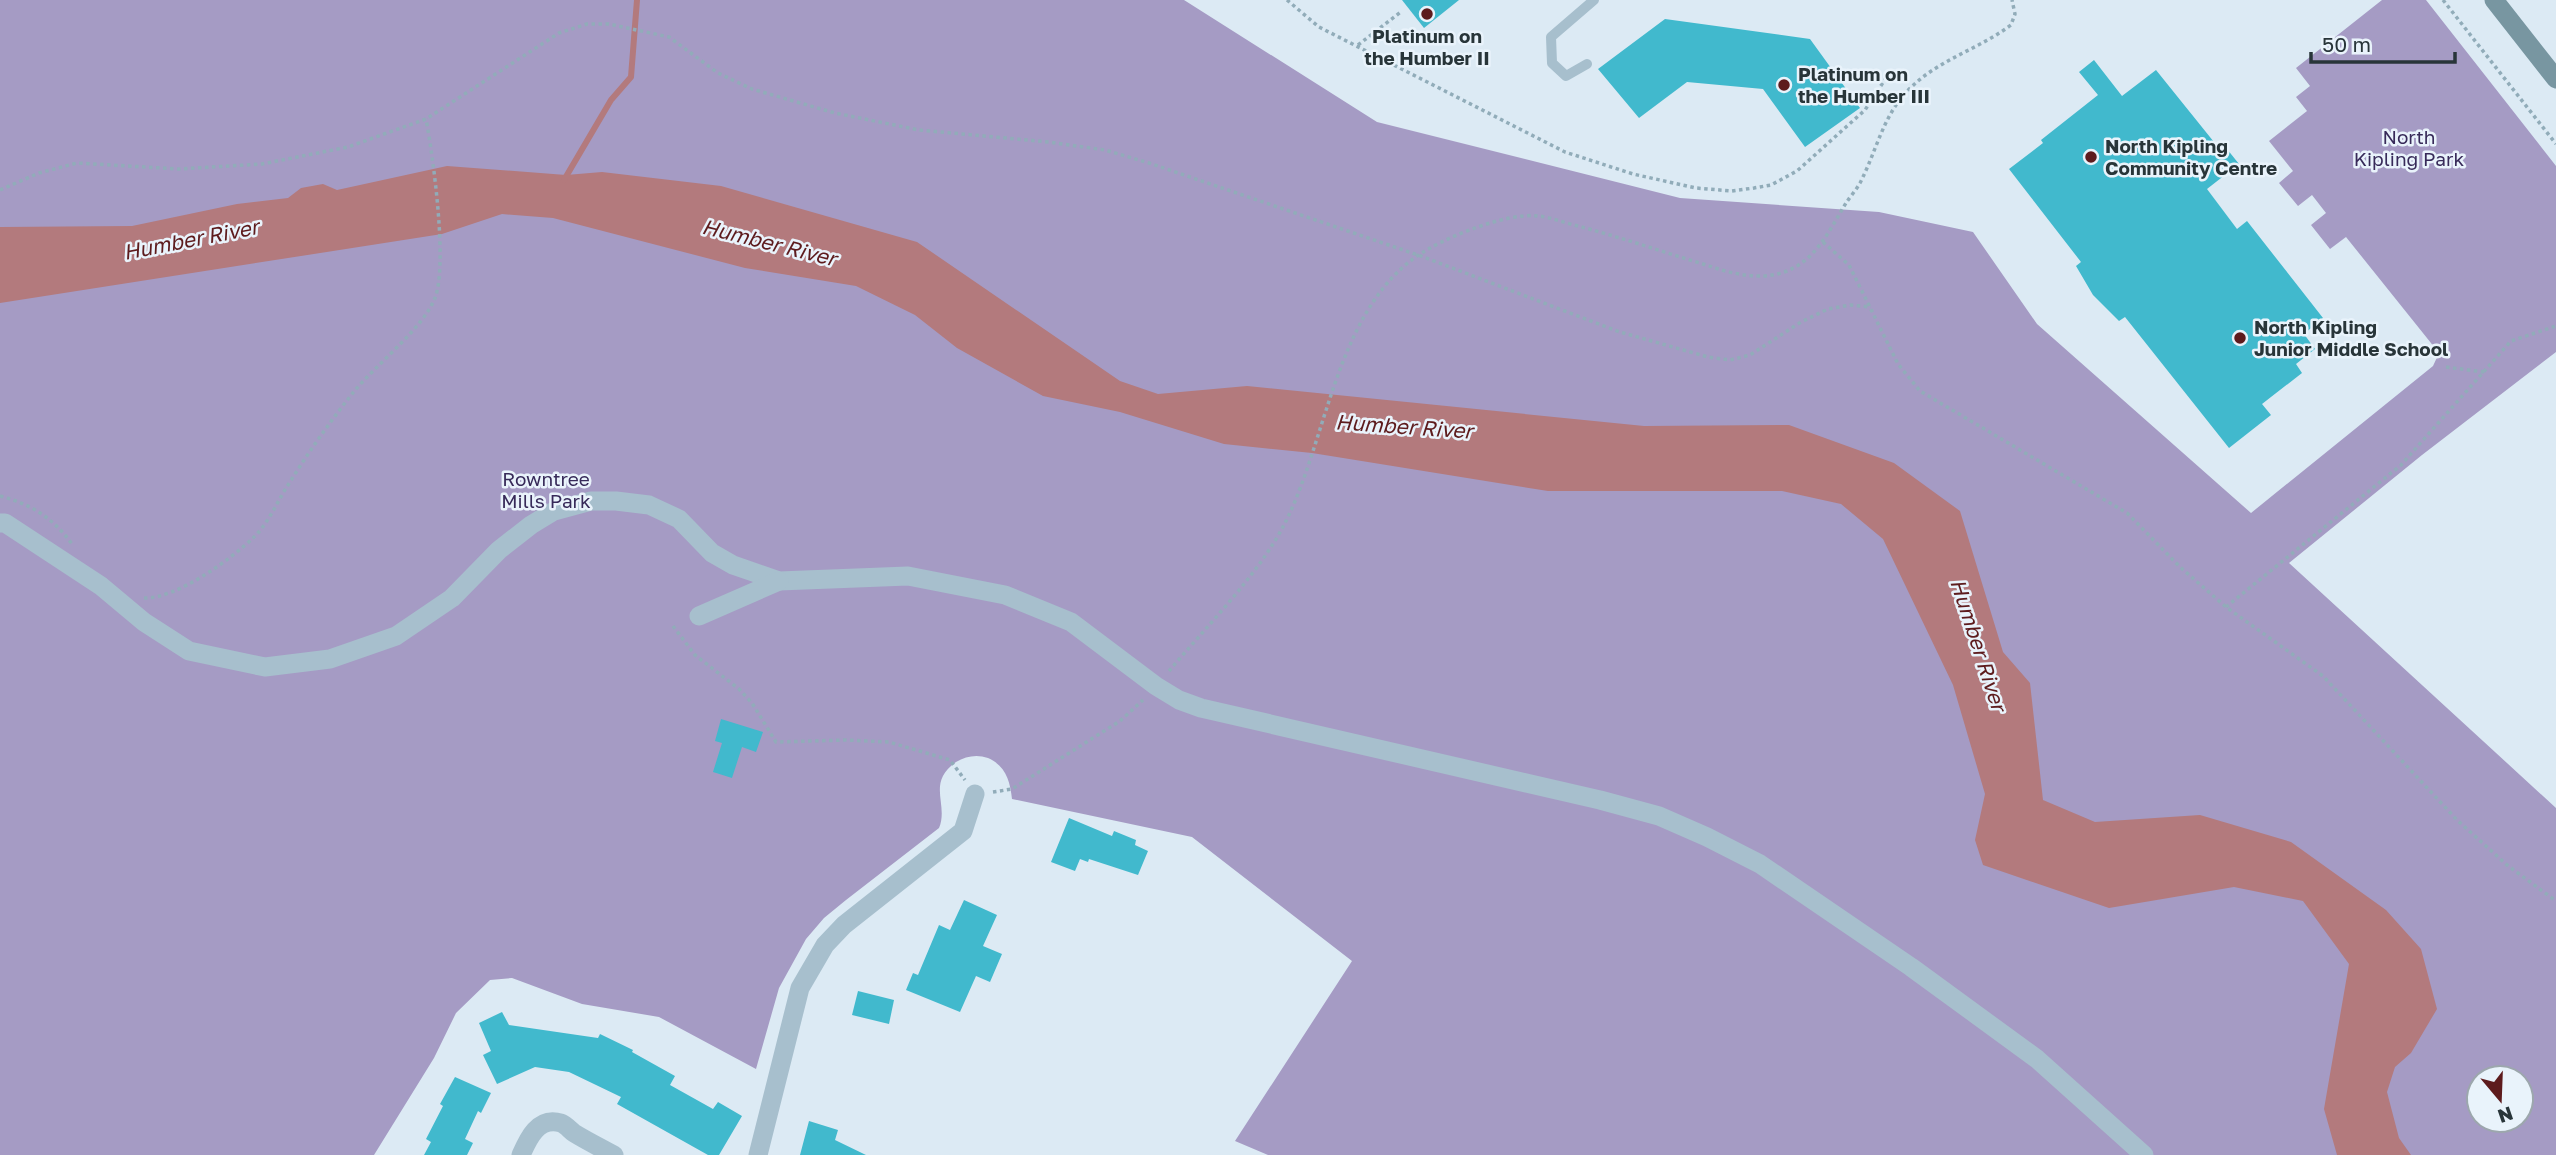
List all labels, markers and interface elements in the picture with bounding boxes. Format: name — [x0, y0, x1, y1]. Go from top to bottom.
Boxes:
marker: Platinum on the Humber II — [1419, 6, 1435, 22]
scale bar — [2311, 21, 2454, 65]
place label: Platinum on the Humber II — [1364, 24, 1490, 69]
text: 50 m — [2322, 31, 2371, 57]
place label: Platinum on the Humber III — [1798, 62, 1930, 107]
marker: Platinum on the Humber III — [1776, 77, 1792, 93]
park label: North Kipling Park — [2354, 125, 2464, 170]
place label: North Kipling Community Centre — [2105, 134, 2277, 179]
marker: North Kipling Community Centre — [2083, 149, 2099, 165]
water label: Humber River — [121, 213, 263, 265]
water label: Humber River — [699, 213, 842, 272]
place label: North Kipling Junior Middle School — [2254, 315, 2448, 360]
marker: North Kipling Junior Middle School — [2232, 330, 2248, 346]
water label: Humber River — [1335, 408, 1476, 444]
park label: Rowntree Mills Park — [501, 467, 591, 512]
water label: Humber River — [1945, 575, 2013, 717]
north arrow — [2465, 1064, 2535, 1134]
text: N — [2495, 1102, 2516, 1129]

